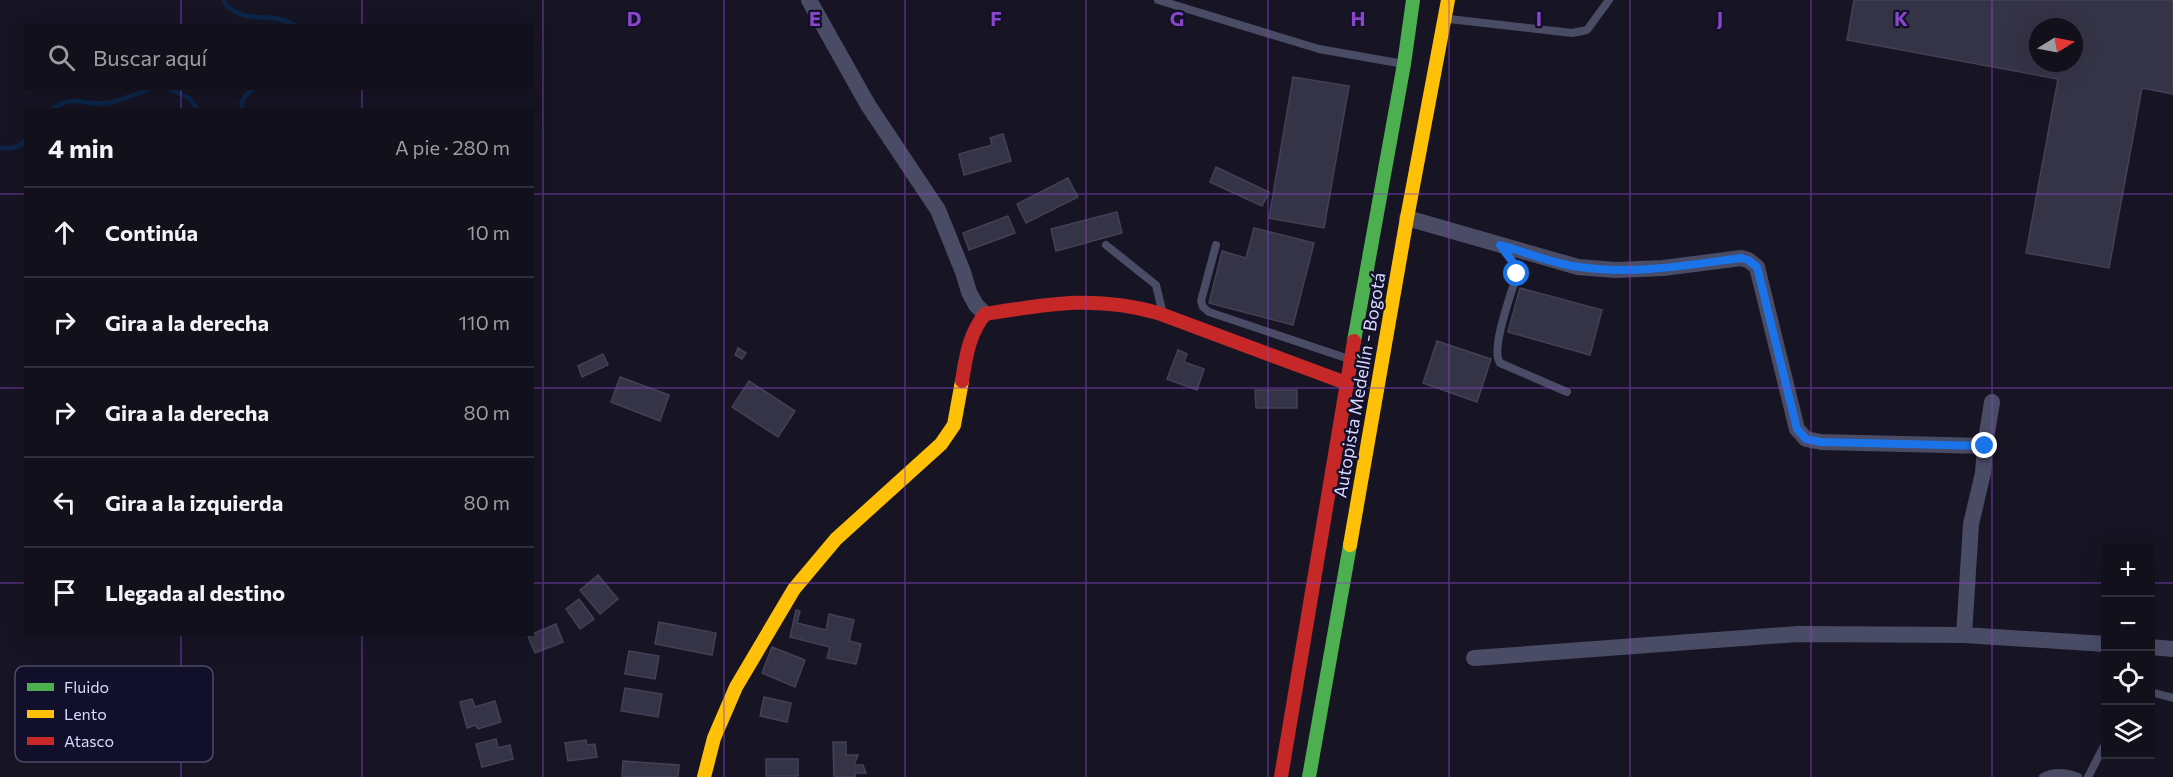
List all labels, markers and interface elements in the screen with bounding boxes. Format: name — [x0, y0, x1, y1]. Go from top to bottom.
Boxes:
text: D — [627, 6, 641, 30]
text: E — [809, 6, 821, 30]
text: F — [990, 6, 1002, 30]
text: G — [1170, 6, 1184, 30]
text: H — [1351, 6, 1366, 30]
text: I — [1536, 6, 1542, 30]
text: J — [1717, 6, 1723, 30]
text: K — [1894, 6, 1908, 30]
north arrow — [2029, 18, 2083, 72]
search box — [24, 24, 534, 90]
icon: search — [45, 41, 78, 74]
text: Buscar aquí — [93, 44, 207, 71]
text: 4 min — [48, 132, 114, 163]
text: A pie · 280 m — [395, 135, 510, 159]
icon: ahead — [48, 216, 81, 249]
text: Continúa — [105, 219, 198, 246]
text: 10 m — [467, 220, 510, 244]
route start — [1503, 260, 1529, 286]
street label: Autopista Medellín - Bogotá — [1328, 271, 1390, 499]
icon: right — [48, 306, 81, 339]
text: Gira a la derecha — [105, 309, 269, 336]
text: 110 m — [459, 310, 510, 334]
icon: right — [48, 396, 81, 429]
text: Gira a la derecha — [105, 399, 269, 426]
text: 80 m — [464, 400, 510, 424]
route end — [1971, 432, 1997, 458]
icon: left — [48, 486, 81, 519]
text: Gira a la izquierda — [105, 489, 283, 516]
text: 80 m — [464, 490, 510, 514]
map controls — [2101, 543, 2155, 759]
button: + — [2101, 543, 2155, 597]
icon: arrive — [48, 576, 81, 609]
text: Llegada al destino — [105, 579, 285, 606]
button: − — [2101, 597, 2155, 651]
button: locate — [2101, 651, 2155, 705]
legend — [15, 666, 213, 762]
text: Fluido — [64, 677, 109, 696]
text: Lento — [64, 704, 107, 723]
button: layers — [2101, 705, 2155, 759]
text: Atasco — [64, 731, 114, 750]

